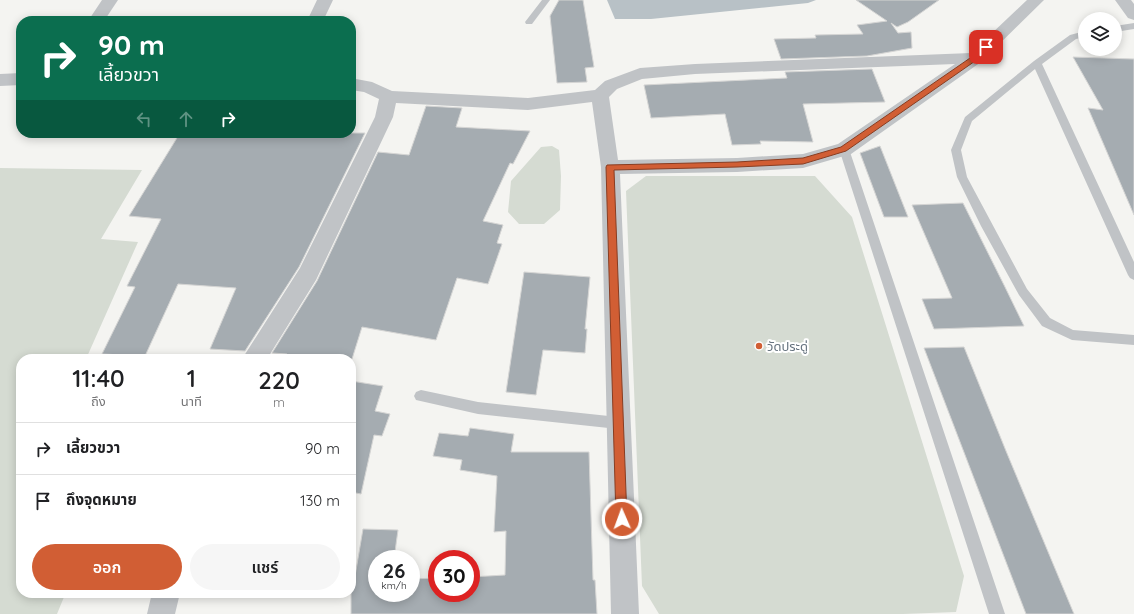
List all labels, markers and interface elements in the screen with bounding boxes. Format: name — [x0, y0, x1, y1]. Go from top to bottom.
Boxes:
map controls — [1078, 12, 1122, 56]
button: layers — [1078, 12, 1122, 56]
text: 90 m — [98, 27, 165, 62]
pin — [969, 30, 1003, 64]
icon: right — [32, 32, 84, 84]
icon: arrive — [975, 36, 997, 58]
text: เลี้ยวขวา — [98, 63, 159, 86]
icon: left — [133, 108, 155, 130]
icon: ahead — [175, 108, 197, 130]
icon: right — [217, 108, 239, 130]
place label: วัดประดู่ — [767, 338, 808, 354]
marker: วัดประดู่ — [754, 341, 764, 351]
text: 11:40 — [72, 363, 125, 393]
text: 1 — [187, 363, 196, 393]
text: 220 — [258, 365, 300, 395]
text: ถึง — [91, 393, 106, 409]
text: นาที — [181, 393, 202, 409]
text: m — [273, 394, 285, 410]
icon: right — [32, 438, 54, 460]
text: เลี้ยวขวา — [66, 438, 120, 457]
text: 90 m — [305, 439, 340, 458]
icon: arrive — [32, 490, 54, 512]
text: ถึงจุดหมาย — [66, 490, 137, 509]
text: 130 m — [300, 491, 340, 510]
position arrow — [601, 498, 643, 540]
button: ออก — [32, 544, 182, 590]
button: แชร์ — [190, 544, 340, 590]
speed limit sign: 30 — [428, 550, 480, 602]
text: 26 — [383, 558, 405, 583]
text: km/h — [381, 579, 407, 592]

